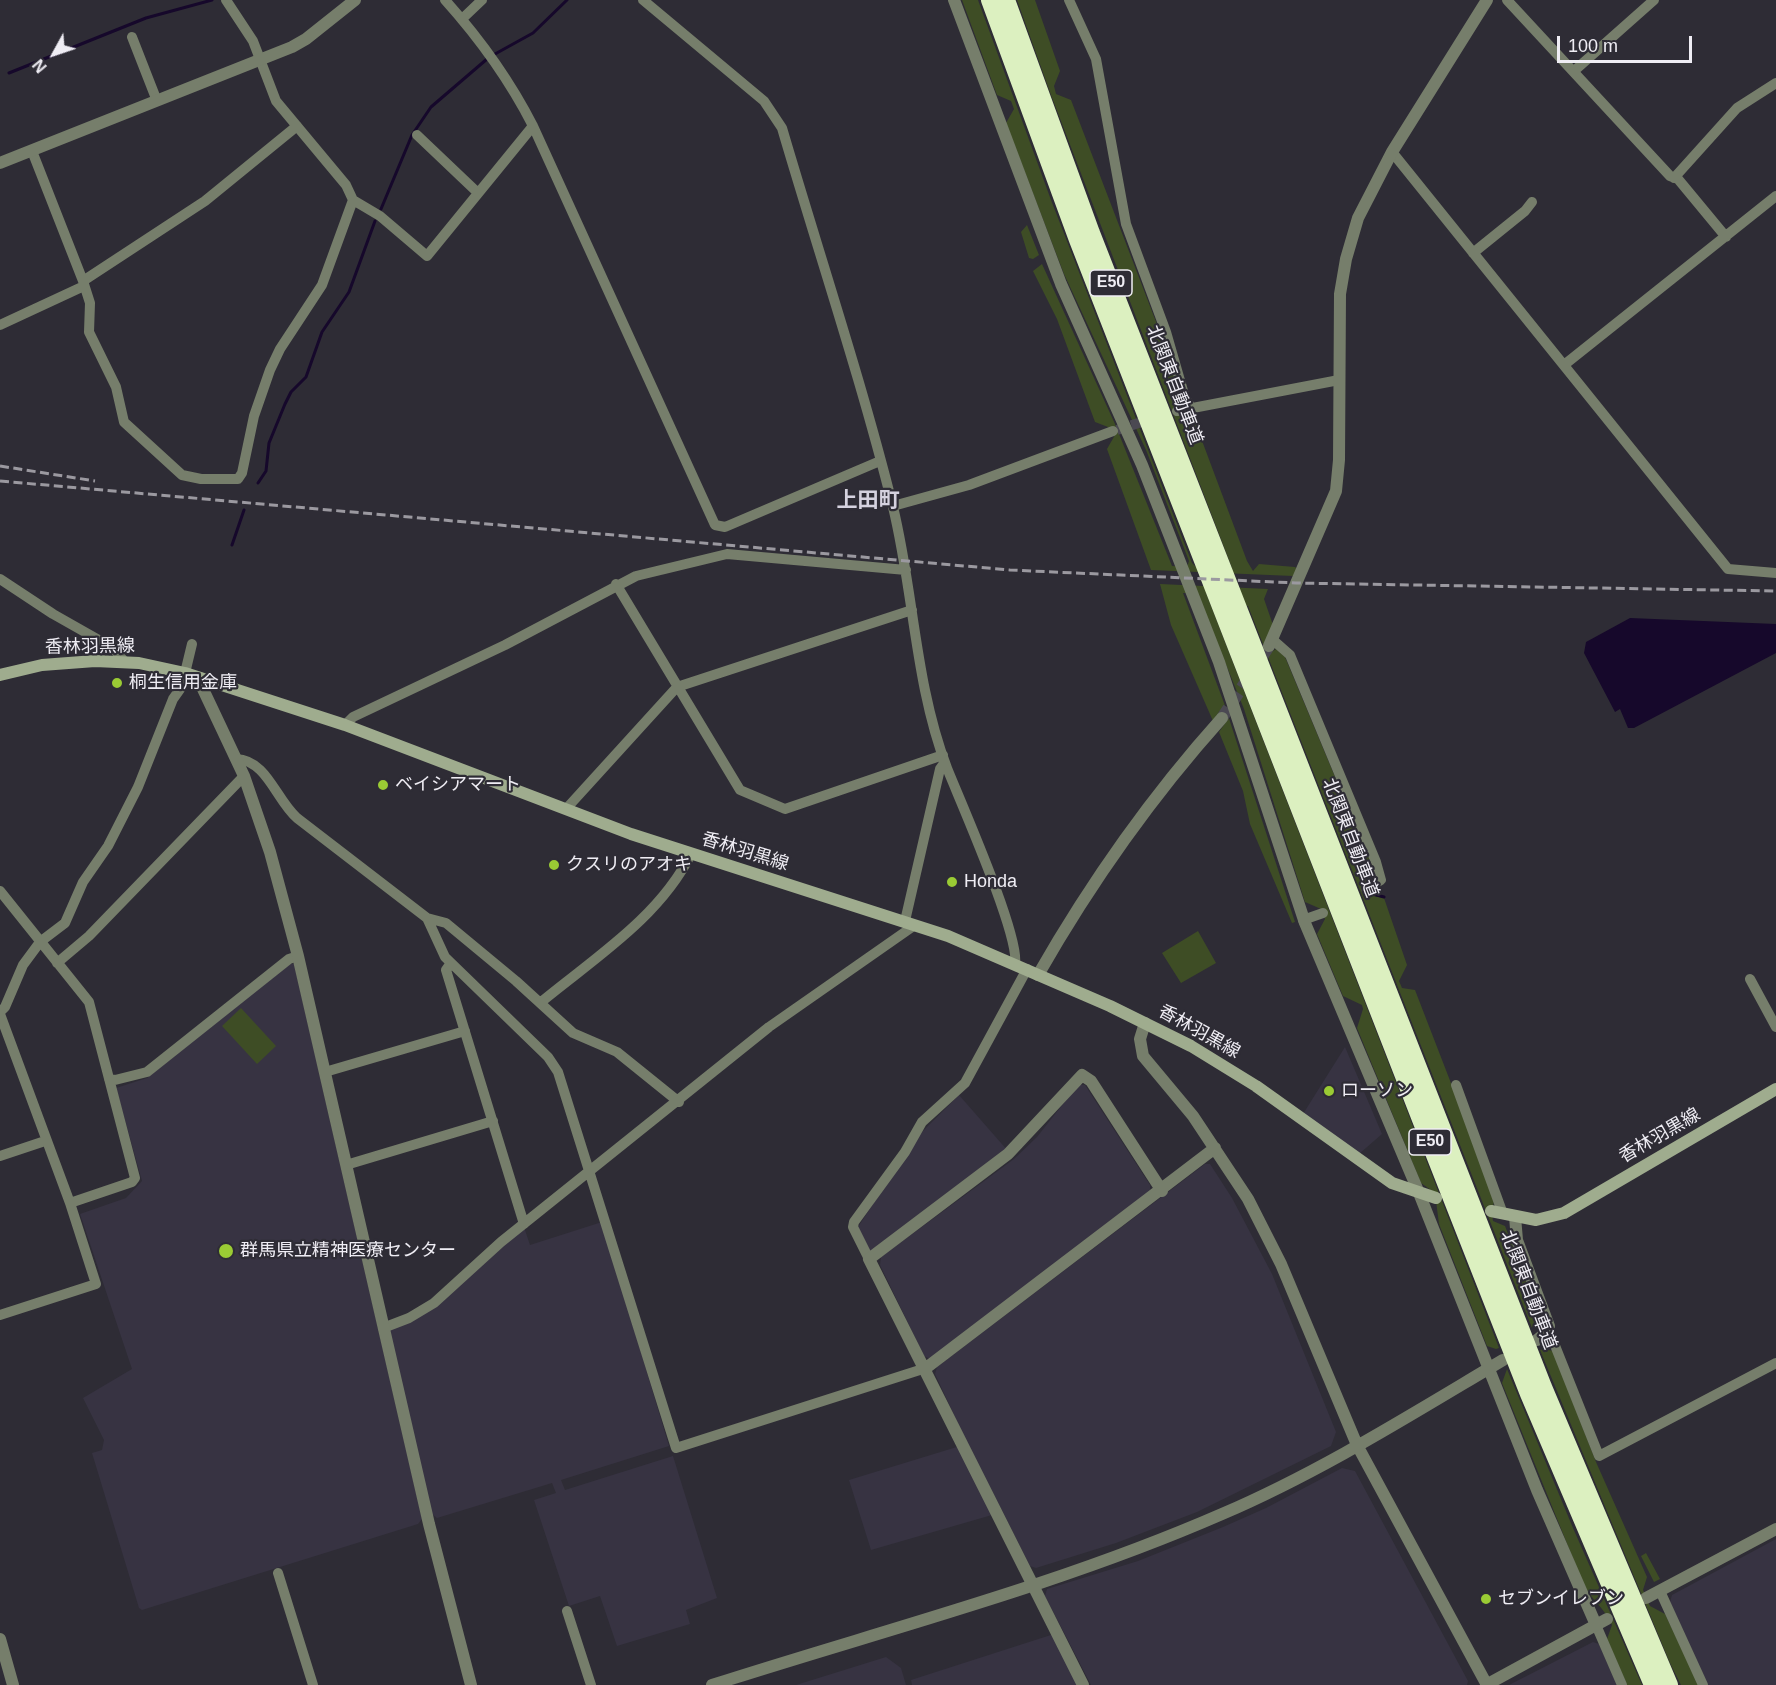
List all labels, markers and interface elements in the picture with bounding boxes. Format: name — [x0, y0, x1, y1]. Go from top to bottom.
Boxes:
north arrow — [24, 24, 84, 84]
scale bar — [1560, 24, 1695, 62]
text: 100 m — [1568, 36, 1618, 56]
text: N — [30, 56, 50, 76]
road number: E50 — [1090, 270, 1132, 296]
street label: 北関東自動車道 — [1141, 322, 1207, 448]
district label: 上田町 — [837, 488, 899, 514]
street label: 香林羽黒線 — [45, 635, 135, 659]
place label: 桐生信用金庫 — [129, 672, 237, 694]
marker: 桐生信用金庫 — [110, 676, 124, 690]
place label: ベイシアマート — [395, 774, 521, 796]
street label: 北関東自動車道 — [1317, 775, 1383, 901]
marker: ベイシアマート — [376, 778, 390, 792]
street label: 香林羽黒線 — [699, 829, 791, 875]
place label: クスリのアオキ — [566, 854, 692, 876]
marker: クスリのアオキ — [547, 858, 561, 872]
place label: Honda — [964, 871, 1017, 893]
marker: Honda — [945, 875, 959, 889]
street label: 香林羽黒線 — [1154, 1001, 1244, 1063]
place label: ローソン — [1341, 1080, 1413, 1102]
marker: ローソン — [1322, 1084, 1336, 1098]
street label: 香林羽黒線 — [1616, 1104, 1704, 1168]
road number: E50 — [1409, 1129, 1451, 1155]
street label: 北関東自動車道 — [1495, 1227, 1561, 1353]
place label: 群馬県立精神医療センター — [240, 1240, 456, 1262]
marker: 群馬県立精神医療センター — [217, 1242, 235, 1260]
place label: セブンイレブン — [1498, 1588, 1624, 1610]
marker: セブンイレブン — [1479, 1592, 1493, 1606]

